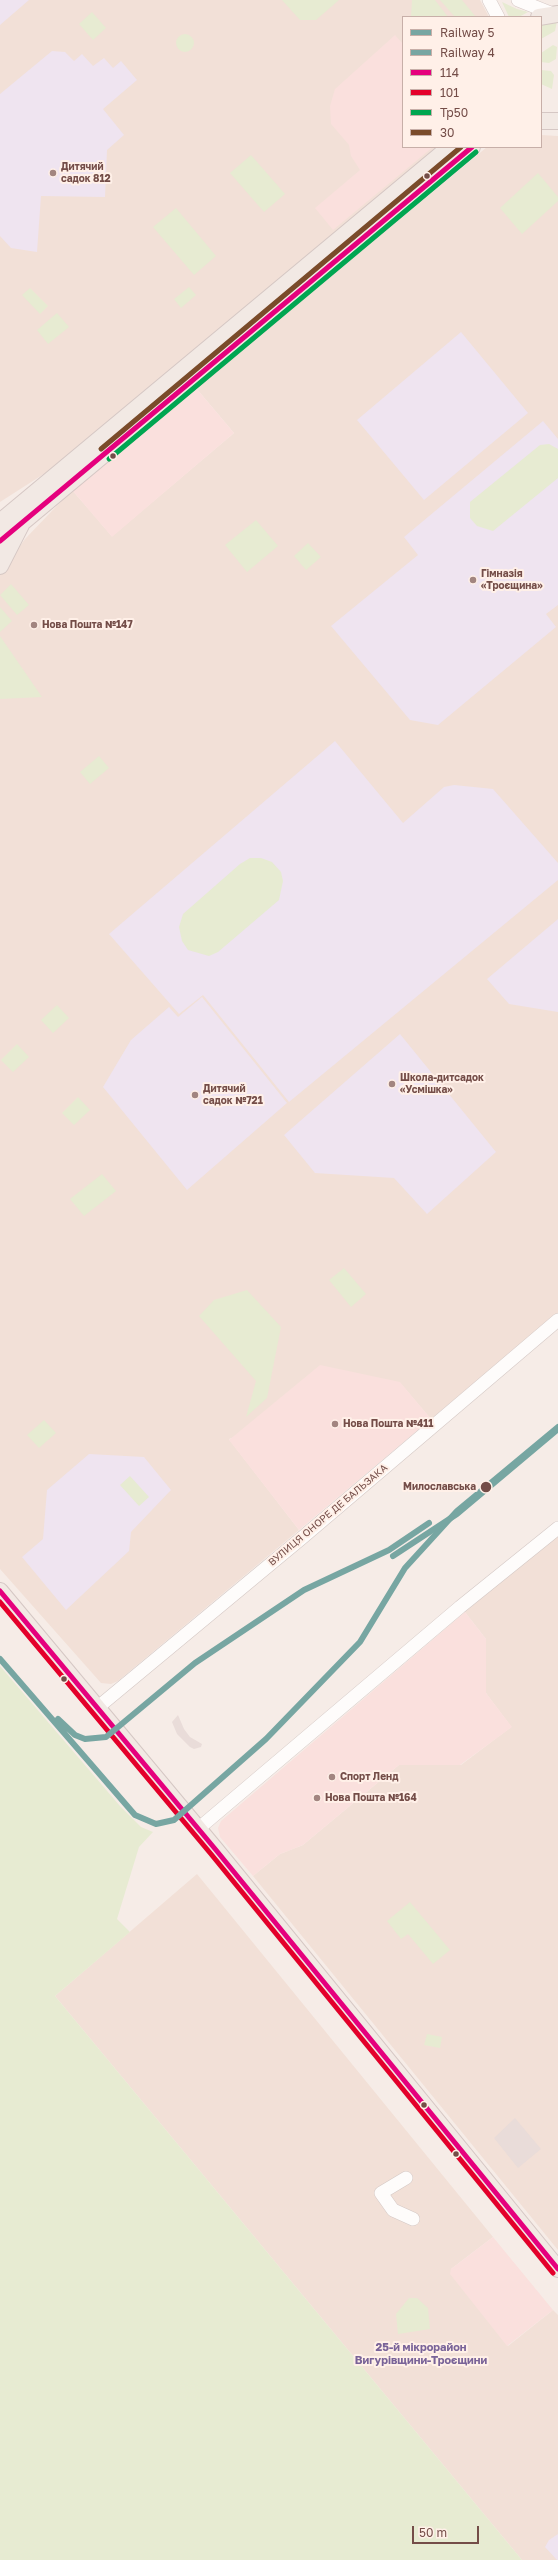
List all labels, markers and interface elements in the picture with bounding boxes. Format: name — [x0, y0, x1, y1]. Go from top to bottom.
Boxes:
legend — [402, 16, 542, 148]
text: Railway 5 — [440, 25, 494, 40]
text: Railway 4 — [440, 45, 495, 60]
text: 114 — [440, 65, 459, 80]
text: 101 — [440, 85, 459, 100]
text: Тр50 — [440, 105, 468, 120]
text: 30 — [440, 125, 454, 140]
place label: Дитячий садок 812 — [61, 161, 111, 184]
marker: Дитячий садок 812 — [48, 168, 58, 178]
unlabelled marker — [422, 171, 432, 181]
unlabelled marker — [108, 451, 118, 461]
place label: Гімназія «Троєщина» — [481, 568, 542, 592]
marker: Гімназія «Троєщина» — [468, 575, 478, 585]
place label: Нова Пошта №147 — [42, 619, 133, 631]
marker: Нова Пошта №147 — [29, 620, 39, 630]
place label: Школа-дитсадок «Усмішка» — [400, 1072, 484, 1096]
marker: Школа-дитсадок «Усмішка» — [387, 1079, 397, 1089]
place label: Дитячий садок №721 — [203, 1083, 263, 1106]
marker: Дитячий садок №721 — [190, 1090, 200, 1100]
place label: Нова Пошта №411 — [343, 1418, 433, 1430]
marker: Нова Пошта №411 — [330, 1419, 340, 1429]
street label: ВУЛИЦЯ ОНОРЕ ДЕ БАЛЬЗАКА — [266, 1462, 390, 1568]
marker: Милославська — [479, 1480, 493, 1494]
place label: Милославська — [403, 1481, 476, 1493]
unlabelled marker — [59, 1674, 69, 1684]
place label: Спорт Ленд — [340, 1771, 398, 1783]
marker: Спорт Ленд — [327, 1772, 337, 1782]
place label: Нова Пошта №164 — [325, 1792, 417, 1804]
marker: Нова Пошта №164 — [312, 1793, 322, 1803]
unlabelled marker — [419, 2100, 429, 2110]
unlabelled marker — [451, 2149, 461, 2159]
district label: 25-й мікрорайон Вигурівщини-Троєщини — [355, 2341, 487, 2367]
scale bar — [414, 2518, 481, 2544]
text: 50 m — [419, 2525, 447, 2540]

